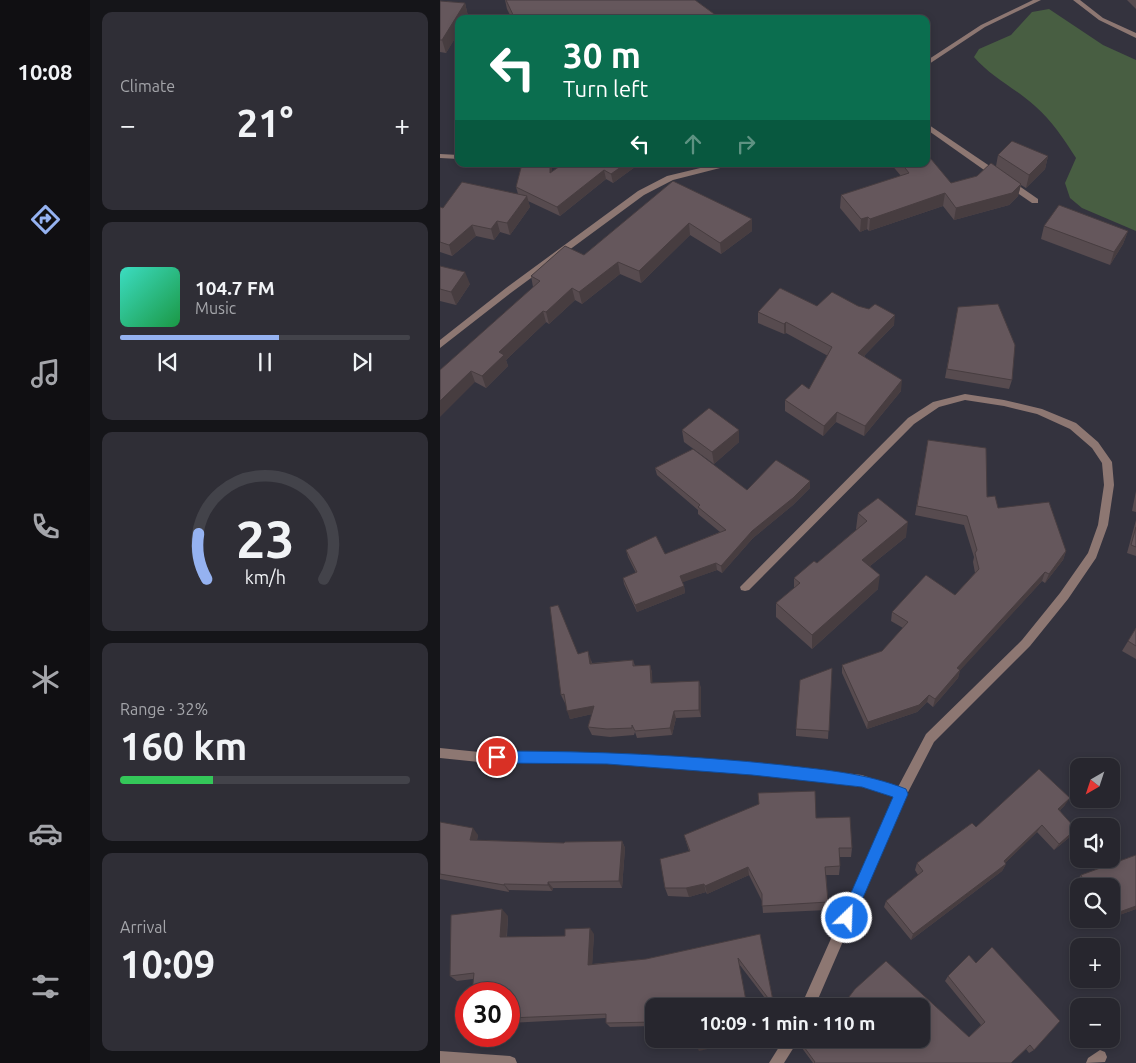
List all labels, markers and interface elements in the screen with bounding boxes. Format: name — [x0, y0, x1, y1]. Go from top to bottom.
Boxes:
icon: left — [480, 35, 545, 100]
text: 30 m — [563, 35, 641, 75]
text: 10:08 — [17, 59, 73, 84]
text: Turn left — [563, 76, 648, 101]
text: Climate — [120, 77, 175, 95]
text: 21° — [237, 102, 293, 144]
text: − — [120, 109, 136, 140]
text: + — [394, 109, 410, 140]
icon: left — [626, 130, 654, 158]
icon: ahead — [679, 130, 707, 158]
icon: right — [732, 130, 760, 158]
icon: directions — [28, 202, 63, 237]
text: 104.7 FM — [195, 277, 275, 299]
text: Music — [195, 299, 236, 317]
icon: previous — [154, 348, 182, 376]
icon: pause — [251, 348, 279, 376]
icon: next — [348, 348, 376, 376]
icon: music — [28, 356, 63, 391]
icon: phone — [28, 509, 63, 544]
text: 23 — [236, 510, 294, 568]
text: km/h — [244, 567, 286, 587]
icon: climate — [28, 662, 63, 697]
text: Range · 32% — [120, 700, 208, 718]
text: 160 km — [120, 725, 247, 767]
pin — [476, 736, 518, 778]
icon: arrive — [483, 743, 511, 771]
north arrow — [1070, 758, 1120, 808]
map controls — [1070, 758, 1120, 1048]
icon: car — [28, 816, 63, 851]
button: sound — [1070, 818, 1120, 868]
button: search — [1070, 878, 1120, 928]
position arrow — [820, 891, 872, 943]
text: Arrival — [120, 918, 167, 936]
button: + — [1070, 938, 1120, 988]
text: 10:09 — [120, 943, 215, 985]
icon: filters — [28, 969, 63, 1004]
speed limit sign: 30 — [455, 982, 520, 1047]
button: − — [1070, 998, 1120, 1048]
text: 10:09 · 1 min · 110 m — [700, 1012, 875, 1034]

